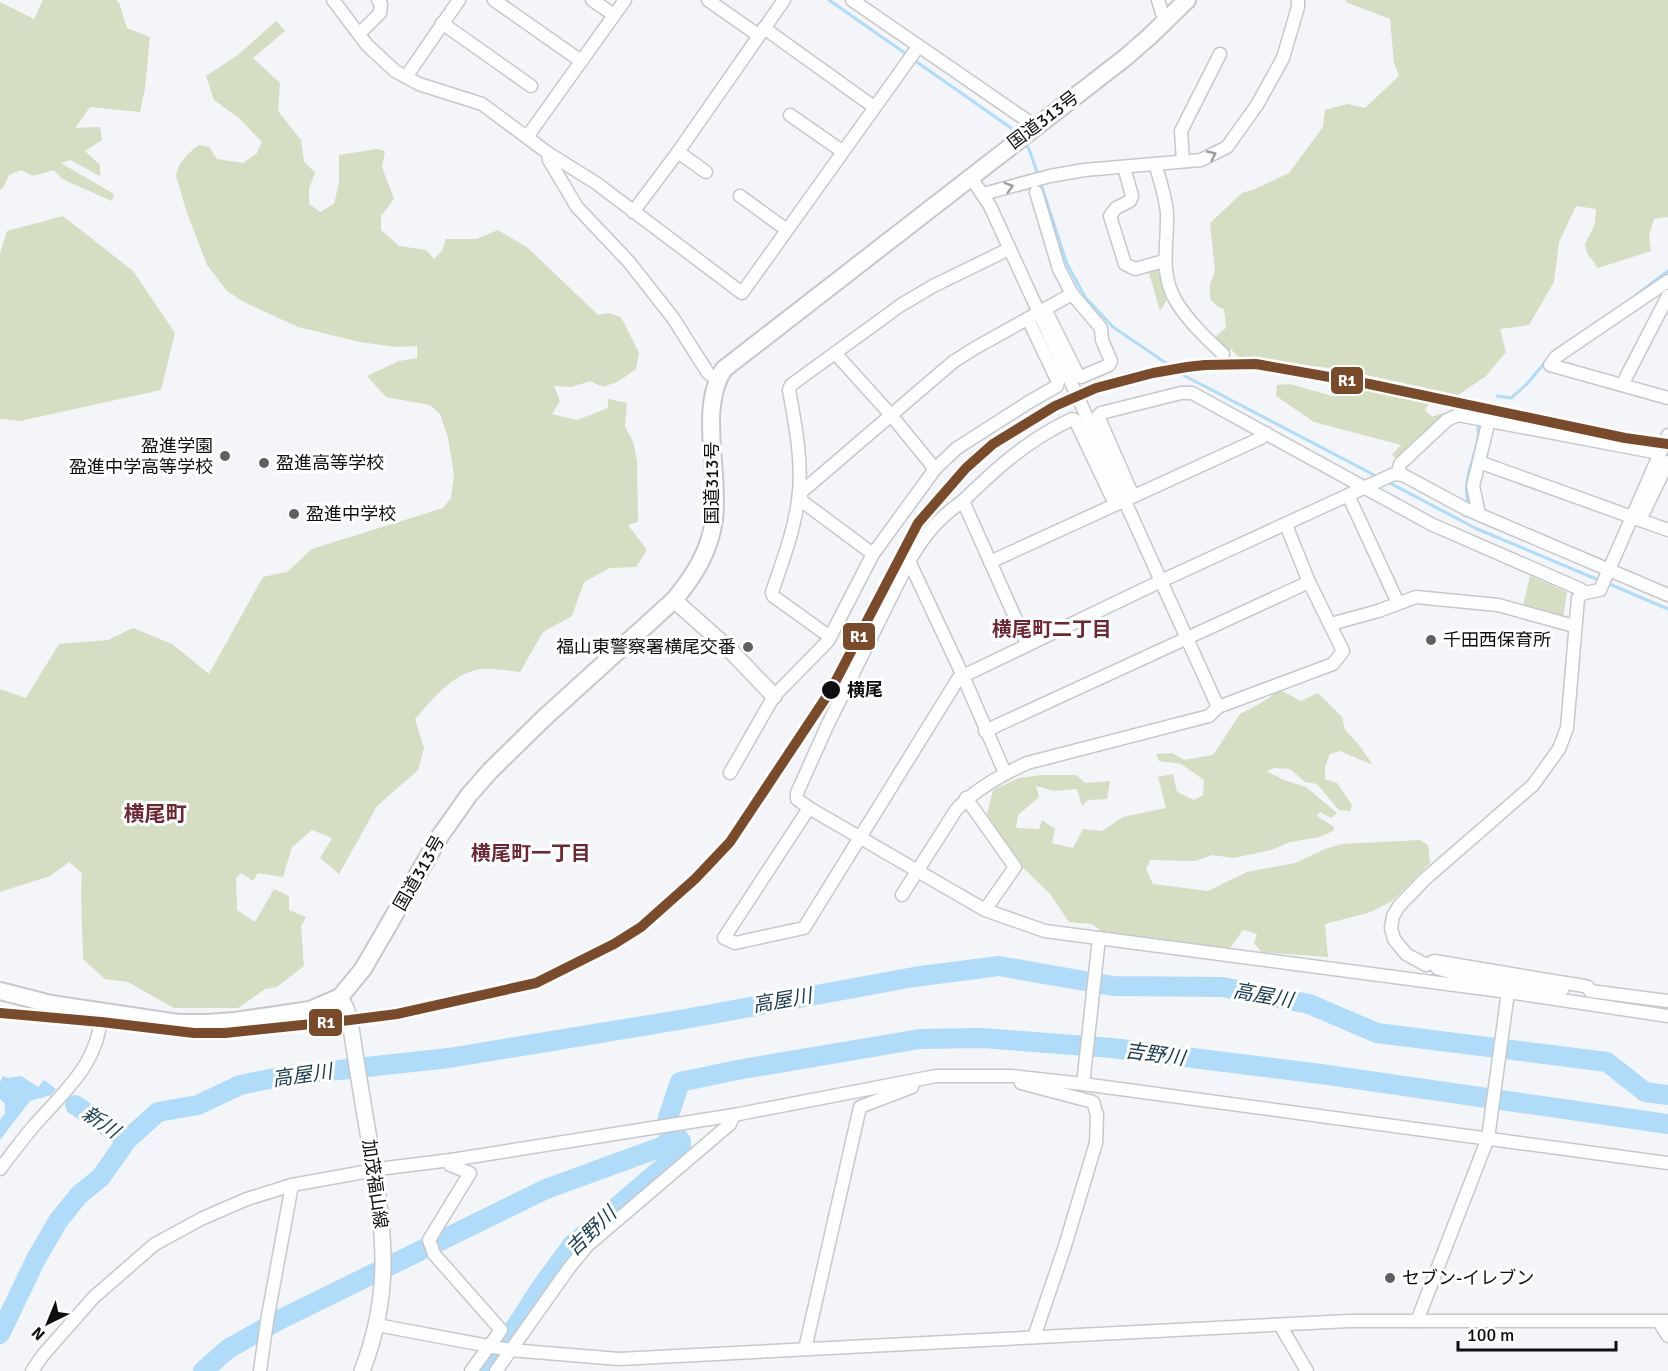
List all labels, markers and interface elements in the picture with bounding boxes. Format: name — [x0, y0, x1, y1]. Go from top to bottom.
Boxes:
street label: 国道313号 — [1003, 86, 1083, 154]
one-way arrow — [1205, 151, 1216, 163]
one-way arrow — [1003, 182, 1014, 194]
line badge: R1 — [1330, 366, 1364, 395]
text: R1 — [1338, 371, 1357, 391]
place label: 盈進学園 盈進中学高等学校 — [69, 435, 213, 478]
street label: 国道313号 — [701, 441, 723, 525]
marker: 盈進学園 盈進中学高等学校 — [218, 449, 232, 463]
place label: 盈進高等学校 — [276, 452, 384, 474]
marker: 盈進高等学校 — [257, 456, 271, 470]
place label: 盈進中学校 — [306, 503, 396, 525]
marker: 盈進中学校 — [287, 507, 301, 521]
district label: 横尾町二丁目 — [992, 617, 1112, 642]
line badge: R1 — [842, 622, 876, 651]
text: R1 — [850, 627, 869, 647]
place label: 千田西保育所 — [1443, 629, 1551, 651]
marker: 千田西保育所 — [1424, 633, 1438, 647]
place label: 福山東警察署横尾交番 — [556, 636, 736, 658]
marker: 福山東警察署横尾交番 — [741, 640, 755, 654]
marker: 横尾 — [820, 679, 842, 701]
place label: 横尾 — [847, 679, 883, 701]
district label: 横尾町 — [124, 801, 187, 827]
street label: 国道313号 — [389, 831, 449, 915]
district label: 横尾町一丁目 — [471, 841, 591, 866]
water label: 高屋川 — [1231, 978, 1297, 1013]
water label: 高屋川 — [750, 983, 816, 1018]
line badge: R1 — [308, 1008, 343, 1037]
text: R1 — [317, 1013, 336, 1033]
water label: 吉野川 — [1123, 1038, 1188, 1071]
water label: 高屋川 — [271, 1059, 335, 1092]
water label: 新川 — [77, 1101, 126, 1145]
street label: 加茂福山線 — [358, 1138, 392, 1230]
water label: 吉野川 — [561, 1200, 623, 1261]
place label: セブン-イレブン — [1402, 1267, 1534, 1289]
marker: セブン-イレブン — [1383, 1271, 1397, 1285]
north arrow — [18, 1293, 78, 1353]
scale bar — [1458, 1314, 1616, 1352]
text: N — [28, 1322, 49, 1344]
text: 100 m — [1467, 1324, 1514, 1346]

